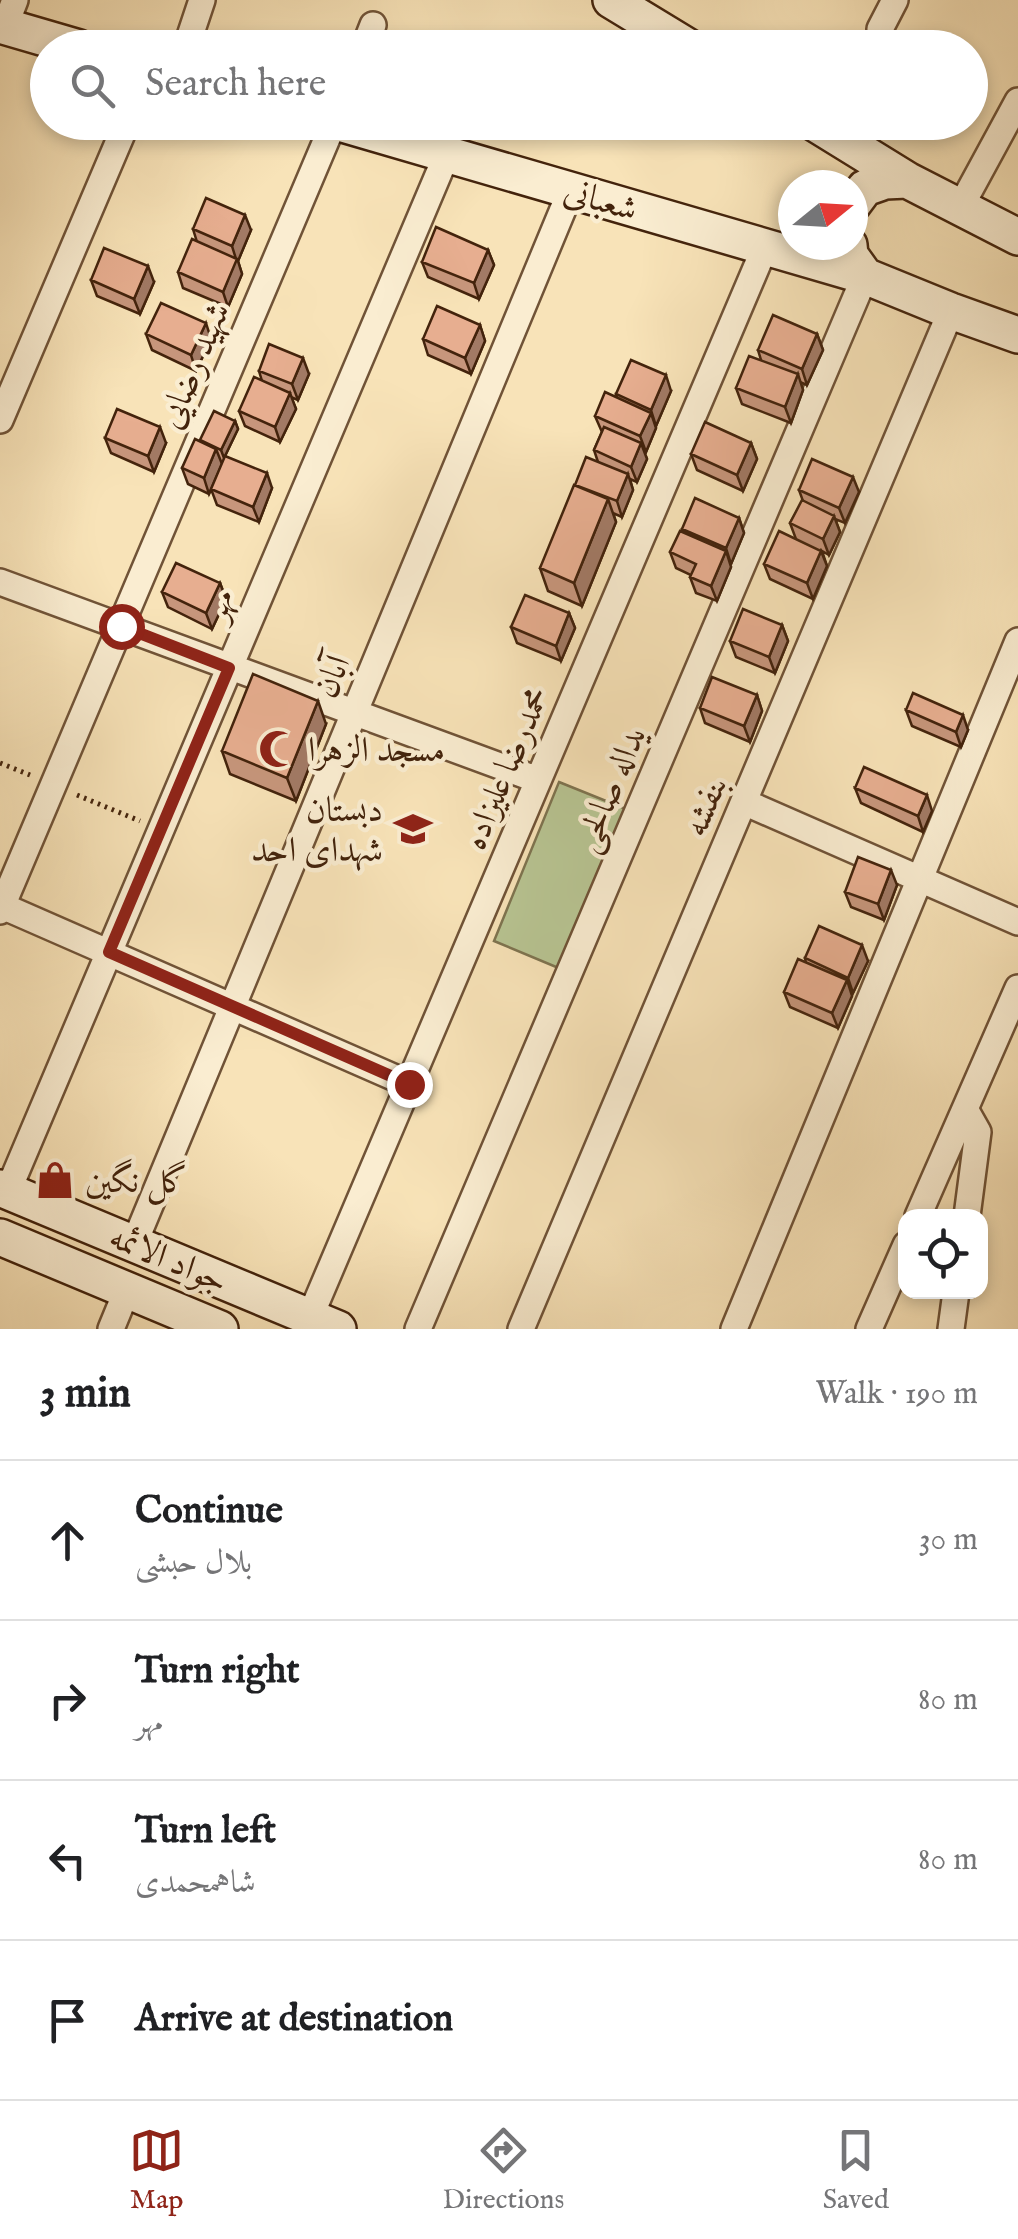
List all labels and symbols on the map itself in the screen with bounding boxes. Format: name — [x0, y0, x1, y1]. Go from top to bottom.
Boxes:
street label: شعبانی — [558, 169, 643, 233]
north arrow — [778, 170, 868, 260]
street label: شهید رضایی — [149, 296, 242, 436]
street label: مهر — [192, 582, 247, 631]
route start — [99, 604, 145, 650]
street label: آبان — [304, 646, 364, 705]
street label: محمدرضا علیزاده — [453, 681, 562, 857]
street label: یداله صالحی — [565, 720, 658, 860]
mosque icon: مسجد الزهرا — [257, 728, 299, 770]
place label: مسجد الزهرا — [308, 729, 445, 774]
street label: بنفشه — [674, 770, 739, 844]
place label: دبستان شهدای احد — [251, 789, 383, 874]
school or university icon: دبستان شهدای احد — [392, 808, 434, 850]
route end — [387, 1062, 433, 1108]
place label: گل نگین — [85, 1158, 188, 1205]
shop icon: گل نگین — [34, 1159, 76, 1201]
street label: جواد الائمه — [102, 1215, 234, 1305]

